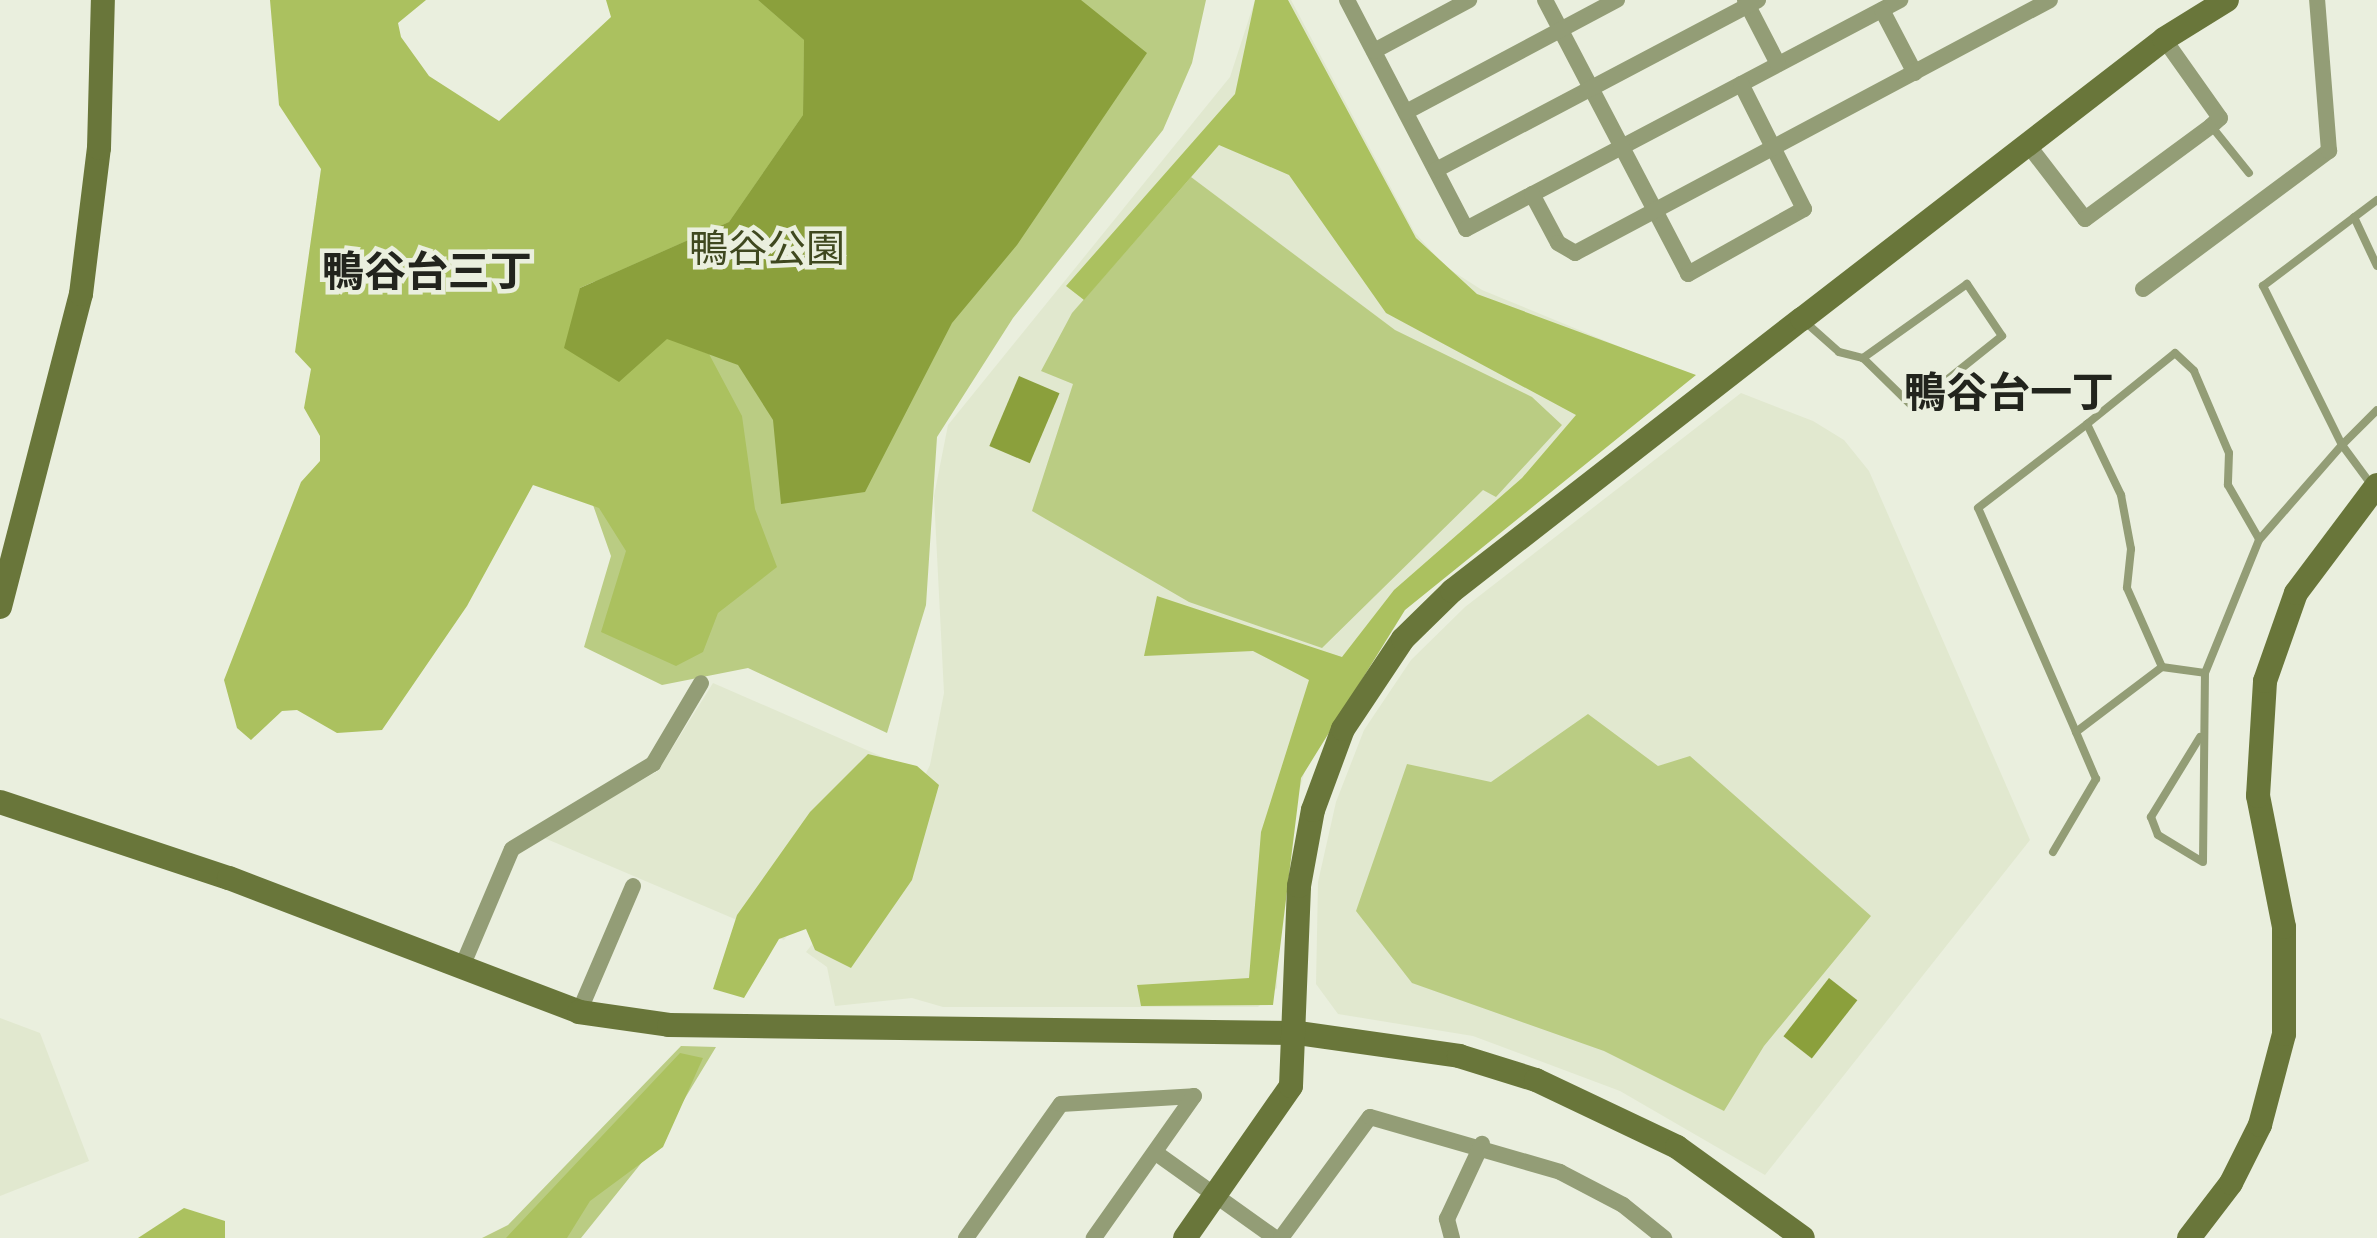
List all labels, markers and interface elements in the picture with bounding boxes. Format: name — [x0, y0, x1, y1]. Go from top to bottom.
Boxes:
park label: 鴨谷公園 — [689, 225, 845, 271]
district label: 鴨谷台三丁 — [322, 246, 532, 296]
district label: 鴨谷台一丁 — [1904, 367, 2114, 417]

